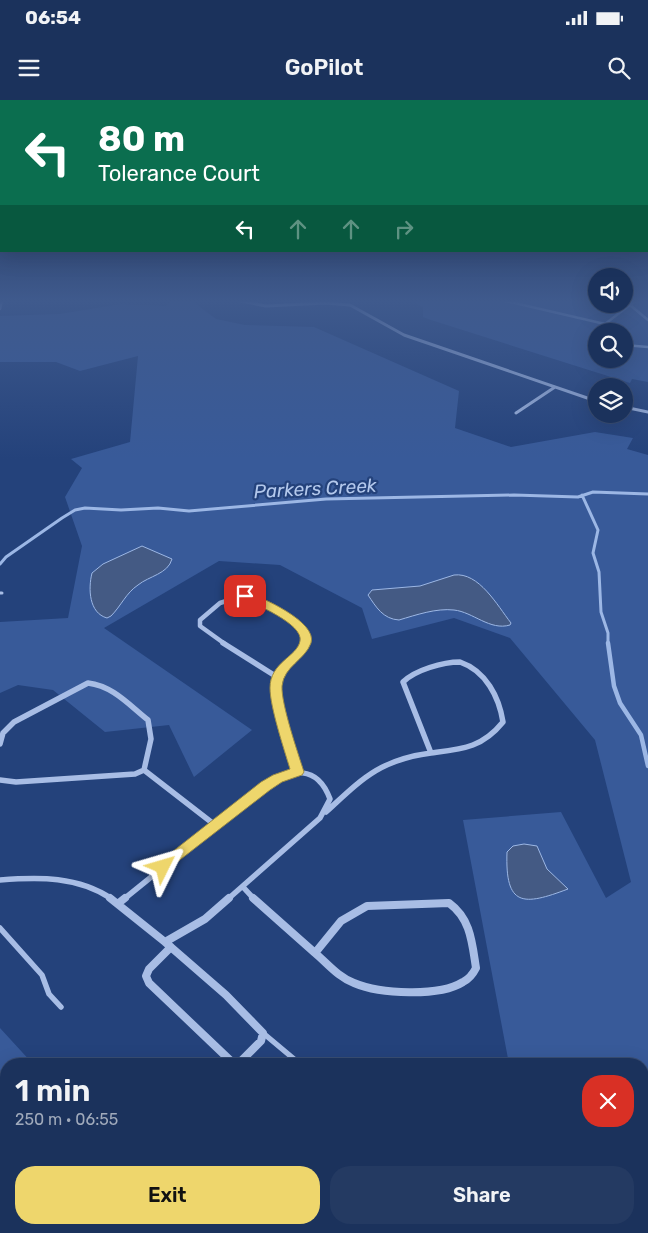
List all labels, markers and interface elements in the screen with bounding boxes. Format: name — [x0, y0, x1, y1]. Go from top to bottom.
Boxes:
text: 06:54 — [25, 6, 81, 29]
icon: menu — [15, 54, 43, 82]
text: GoPilot — [285, 54, 363, 81]
icon: search — [605, 54, 633, 82]
text: 80 m — [98, 118, 185, 160]
icon: left — [15, 120, 80, 185]
text: Tolerance Court — [98, 160, 260, 187]
icon: left — [231, 215, 259, 243]
icon: ahead — [284, 215, 312, 243]
icon: ahead — [337, 215, 365, 243]
icon: right — [390, 215, 418, 243]
map controls — [588, 268, 633, 423]
button: sound — [588, 268, 633, 313]
button: search — [588, 323, 633, 368]
button: layers — [588, 378, 633, 423]
water label: Parkers Creek — [253, 474, 377, 503]
pin — [224, 575, 266, 617]
icon: arrive — [231, 582, 259, 610]
position arrow — [136, 840, 188, 892]
text: 1 min — [15, 1073, 90, 1109]
button: close — [582, 1075, 634, 1127]
text: 250 m · 06:55 — [15, 1110, 118, 1129]
button: Exit — [15, 1166, 320, 1224]
button: Share — [330, 1166, 634, 1224]

